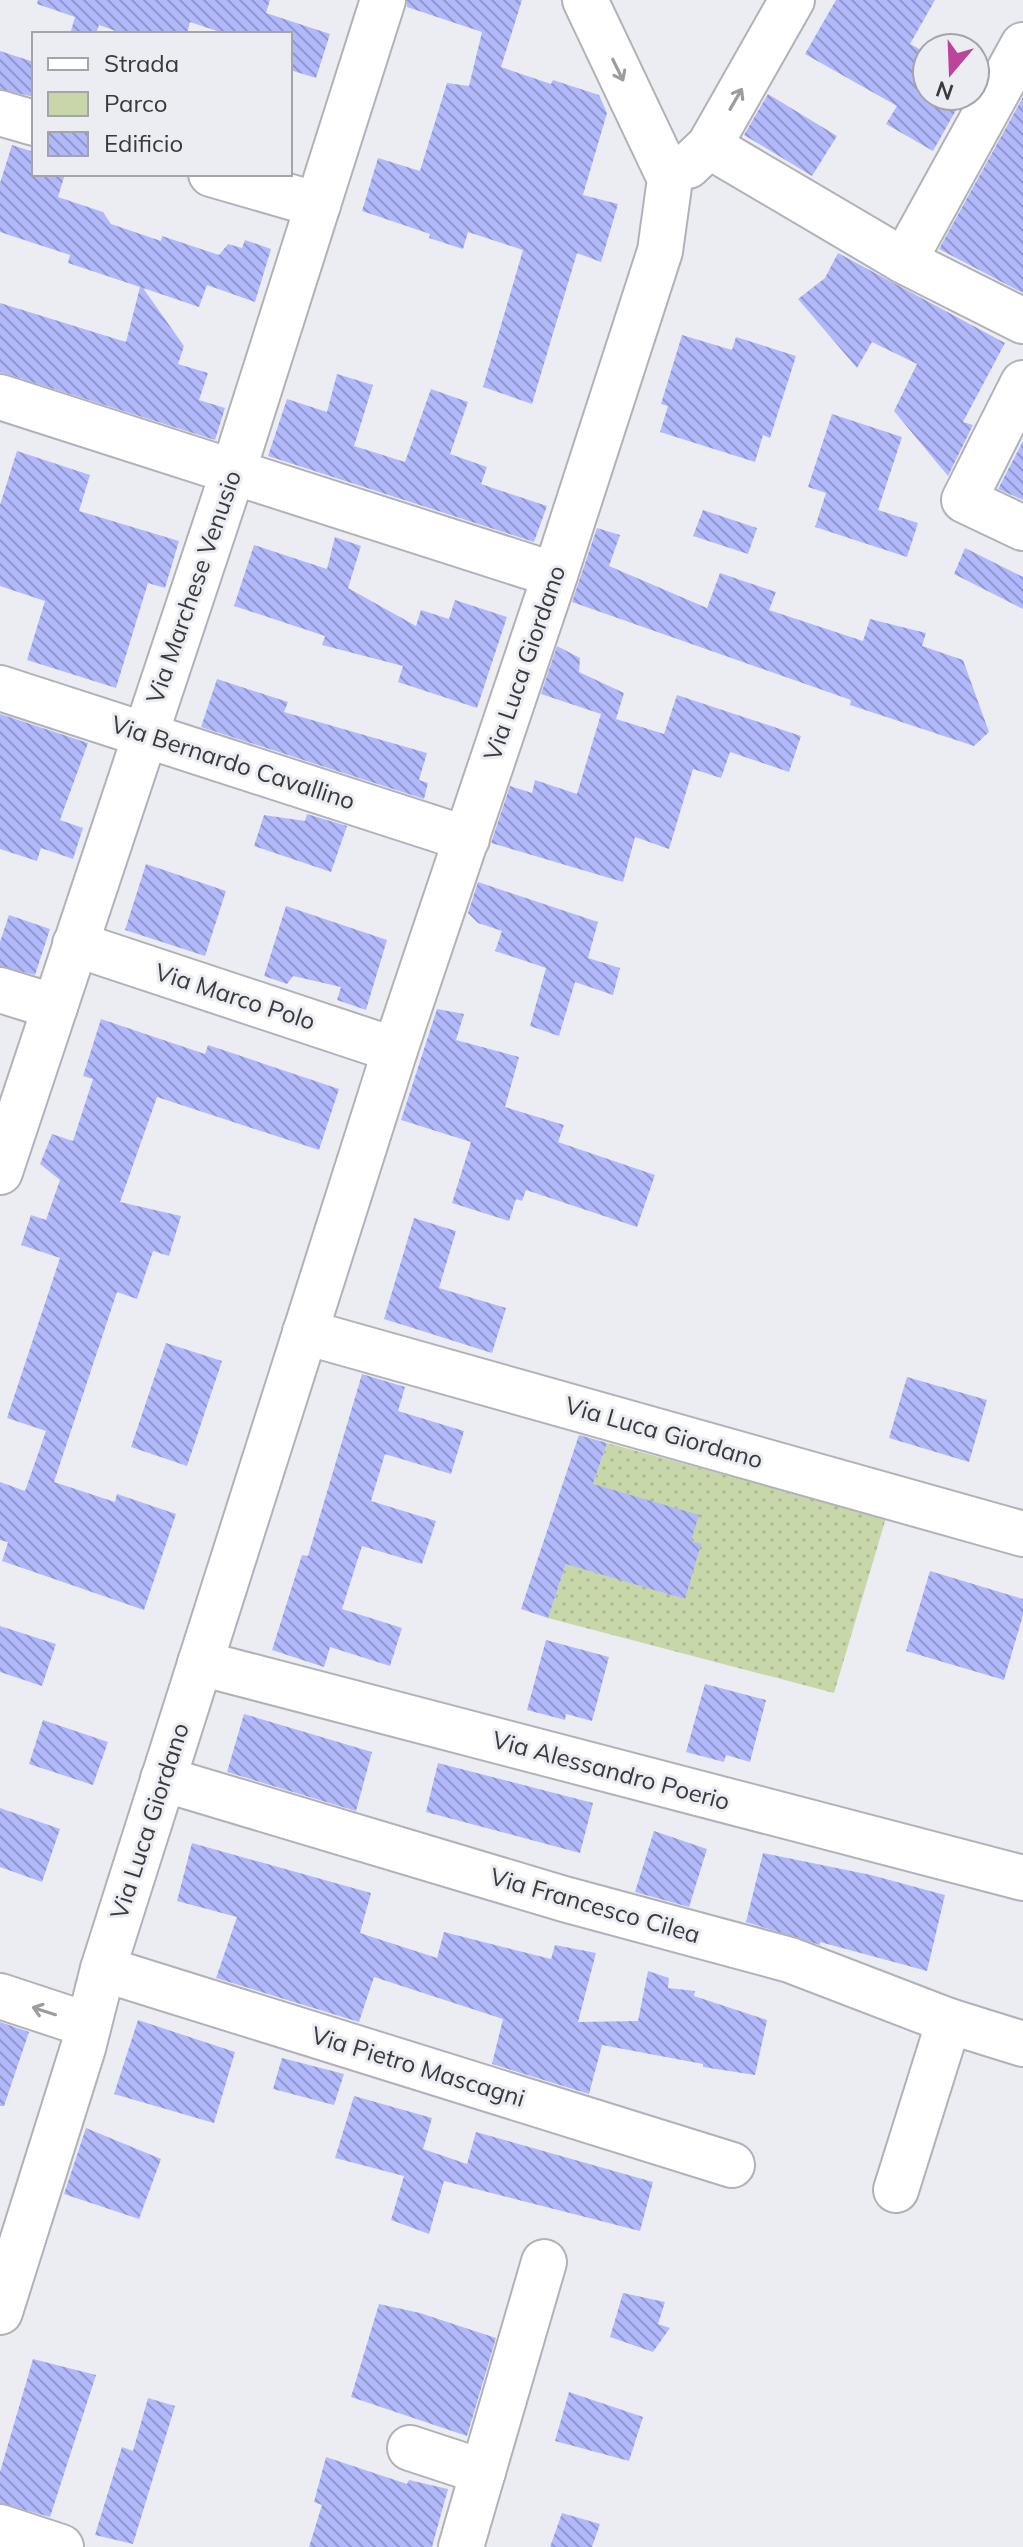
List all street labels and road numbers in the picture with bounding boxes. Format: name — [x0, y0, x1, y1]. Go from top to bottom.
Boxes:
street label: Via Marchese Venusio — [139, 466, 247, 707]
street label: Via Luca Giordano — [477, 561, 572, 764]
street label: Via Bernardo Cavallino — [108, 708, 359, 816]
street label: Via Marco Polo — [151, 956, 319, 1036]
street label: Via Luca Giordano — [562, 1389, 767, 1475]
street label: Via Luca Giordano — [103, 1719, 195, 1923]
street label: Via Alessandro Poerio — [489, 1724, 733, 1816]
street label: Via Francesco Cilea — [487, 1861, 704, 1949]
street label: Via Pietro Mascagni — [308, 2019, 529, 2113]

